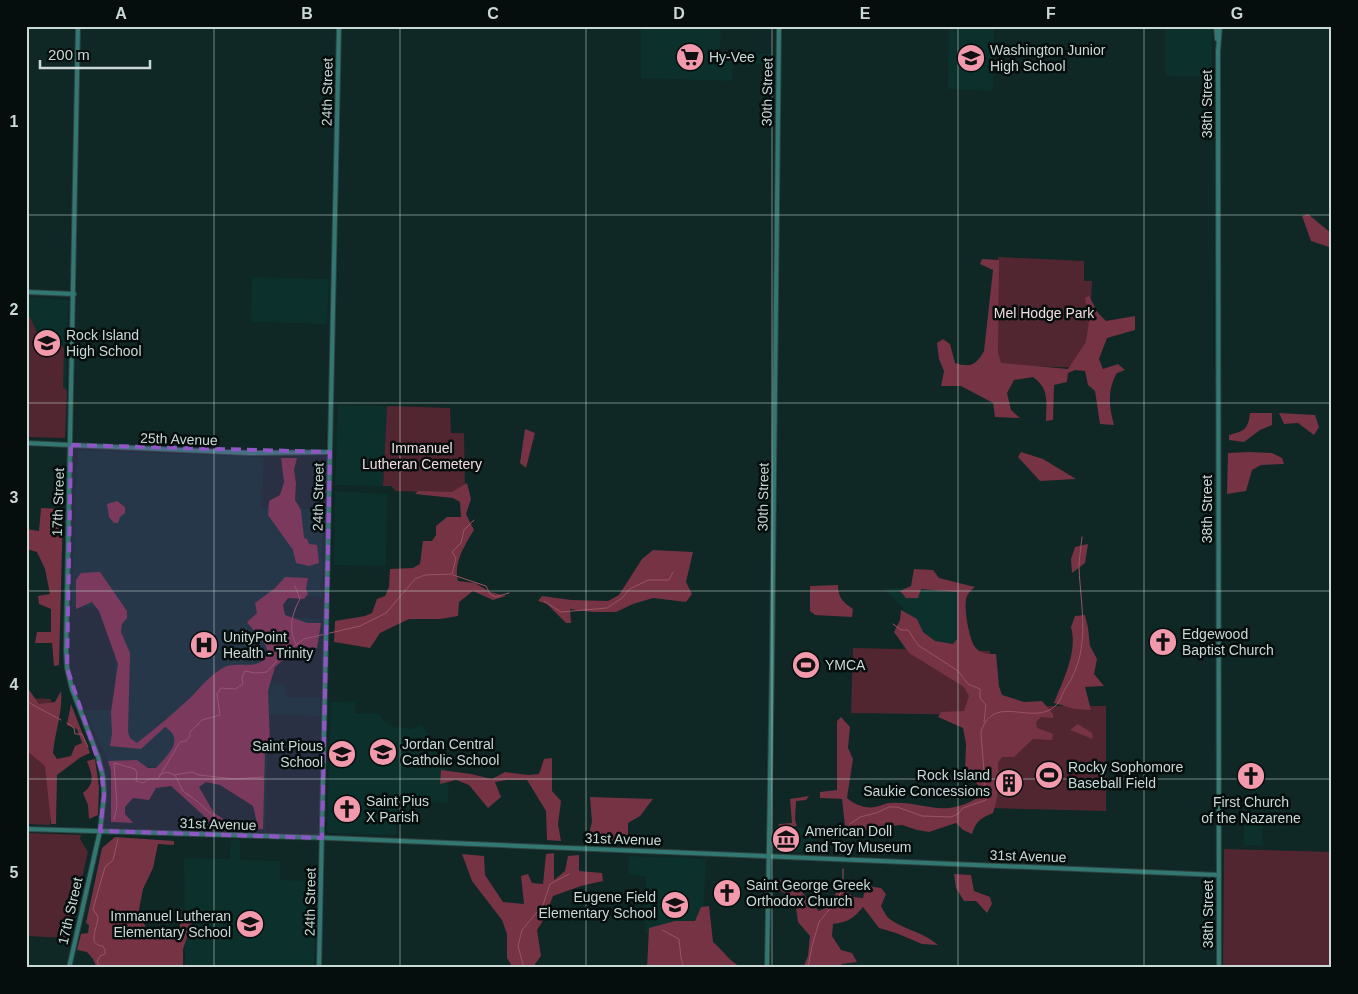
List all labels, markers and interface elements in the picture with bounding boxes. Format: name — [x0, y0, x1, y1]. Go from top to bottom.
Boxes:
text: A — [115, 5, 127, 22]
text: B — [301, 5, 313, 22]
text: C — [487, 5, 499, 22]
text: D — [673, 5, 685, 22]
text: E — [860, 5, 871, 22]
text: F — [1046, 5, 1056, 22]
text: G — [1231, 5, 1243, 22]
scale bar — [40, 38, 150, 70]
supermarket icon: Hy-Vee — [675, 42, 705, 72]
place label: Washington Junior High School — [990, 42, 1106, 74]
school or university icon: Washington Junior High School — [956, 43, 986, 73]
text: 200 m — [48, 46, 90, 63]
place label: Hy-Vee — [709, 49, 755, 65]
street label: 24th Street — [318, 58, 336, 126]
street label: 30th Street — [758, 58, 776, 126]
street label: 38th Street — [1199, 70, 1215, 138]
text: 1 — [10, 113, 19, 130]
text: 2 — [10, 301, 19, 318]
park label: Mel Hodge Park — [994, 305, 1095, 321]
place label: Rock Island High School — [66, 327, 142, 359]
school or university icon: Rock Island High School — [32, 328, 62, 358]
street label: 25th Avenue — [140, 430, 218, 448]
park label: Immanuel Lutheran Cemetery — [362, 440, 482, 472]
street label: 24th Street — [309, 463, 327, 531]
street label: 30th Street — [754, 463, 772, 531]
street label: 17th Street — [49, 467, 67, 537]
street label: 38th Street — [1199, 475, 1215, 543]
text: 3 — [10, 489, 19, 506]
place label: Edgewood Baptist Church — [1182, 626, 1274, 658]
church icon: Edgewood Baptist Church — [1148, 627, 1178, 657]
place label: UnityPoint Health - Trinity — [223, 629, 313, 661]
hospital icon: UnityPoint Health - Trinity — [189, 630, 219, 660]
sports icon: YMCA — [791, 650, 821, 680]
place label: YMCA — [825, 657, 866, 673]
text: 4 — [10, 676, 19, 693]
place label: Jordan Central Catholic School — [402, 736, 499, 768]
school or university icon: Jordan Central Catholic School — [368, 737, 398, 767]
place label: Saint Pious School — [252, 738, 323, 770]
school or university icon: Saint Pious School — [327, 739, 357, 769]
place label: Rocky Sophomore Baseball Field — [1068, 759, 1183, 791]
sports icon: Rocky Sophomore Baseball Field — [1034, 760, 1064, 790]
church icon: First Church of the Nazarene — [1236, 761, 1266, 791]
place label: Rock Island Saukie Concessions — [863, 767, 990, 799]
building icon: Rock Island Saukie Concessions — [994, 768, 1024, 798]
place label: Saint Pius X Parish — [366, 793, 429, 825]
church icon: Saint Pius X Parish — [332, 794, 362, 824]
place label: First Church of the Nazarene — [1201, 794, 1301, 826]
street label: 31st Avenue — [179, 815, 257, 833]
place label: American Doll and Toy Museum — [805, 823, 911, 855]
museum icon: American Doll and Toy Museum — [771, 824, 801, 854]
street label: 31st Avenue — [584, 830, 662, 848]
street label: 31st Avenue — [989, 847, 1067, 865]
text: 5 — [10, 864, 19, 881]
street label: 24th Street — [301, 868, 319, 936]
street label: 17th Street — [55, 876, 86, 946]
place label: Saint George Greek Orthodox Church — [746, 877, 872, 909]
church icon: Saint George Greek Orthodox Church — [712, 878, 742, 908]
street label: 38th Street — [1200, 880, 1216, 948]
place label: Eugene Field Elementary School — [538, 889, 656, 921]
school or university icon: Eugene Field Elementary School — [660, 890, 690, 920]
place label: Immanuel Lutheran Elementary School — [110, 908, 231, 940]
school or university icon: Immanuel Lutheran Elementary School — [235, 909, 265, 939]

